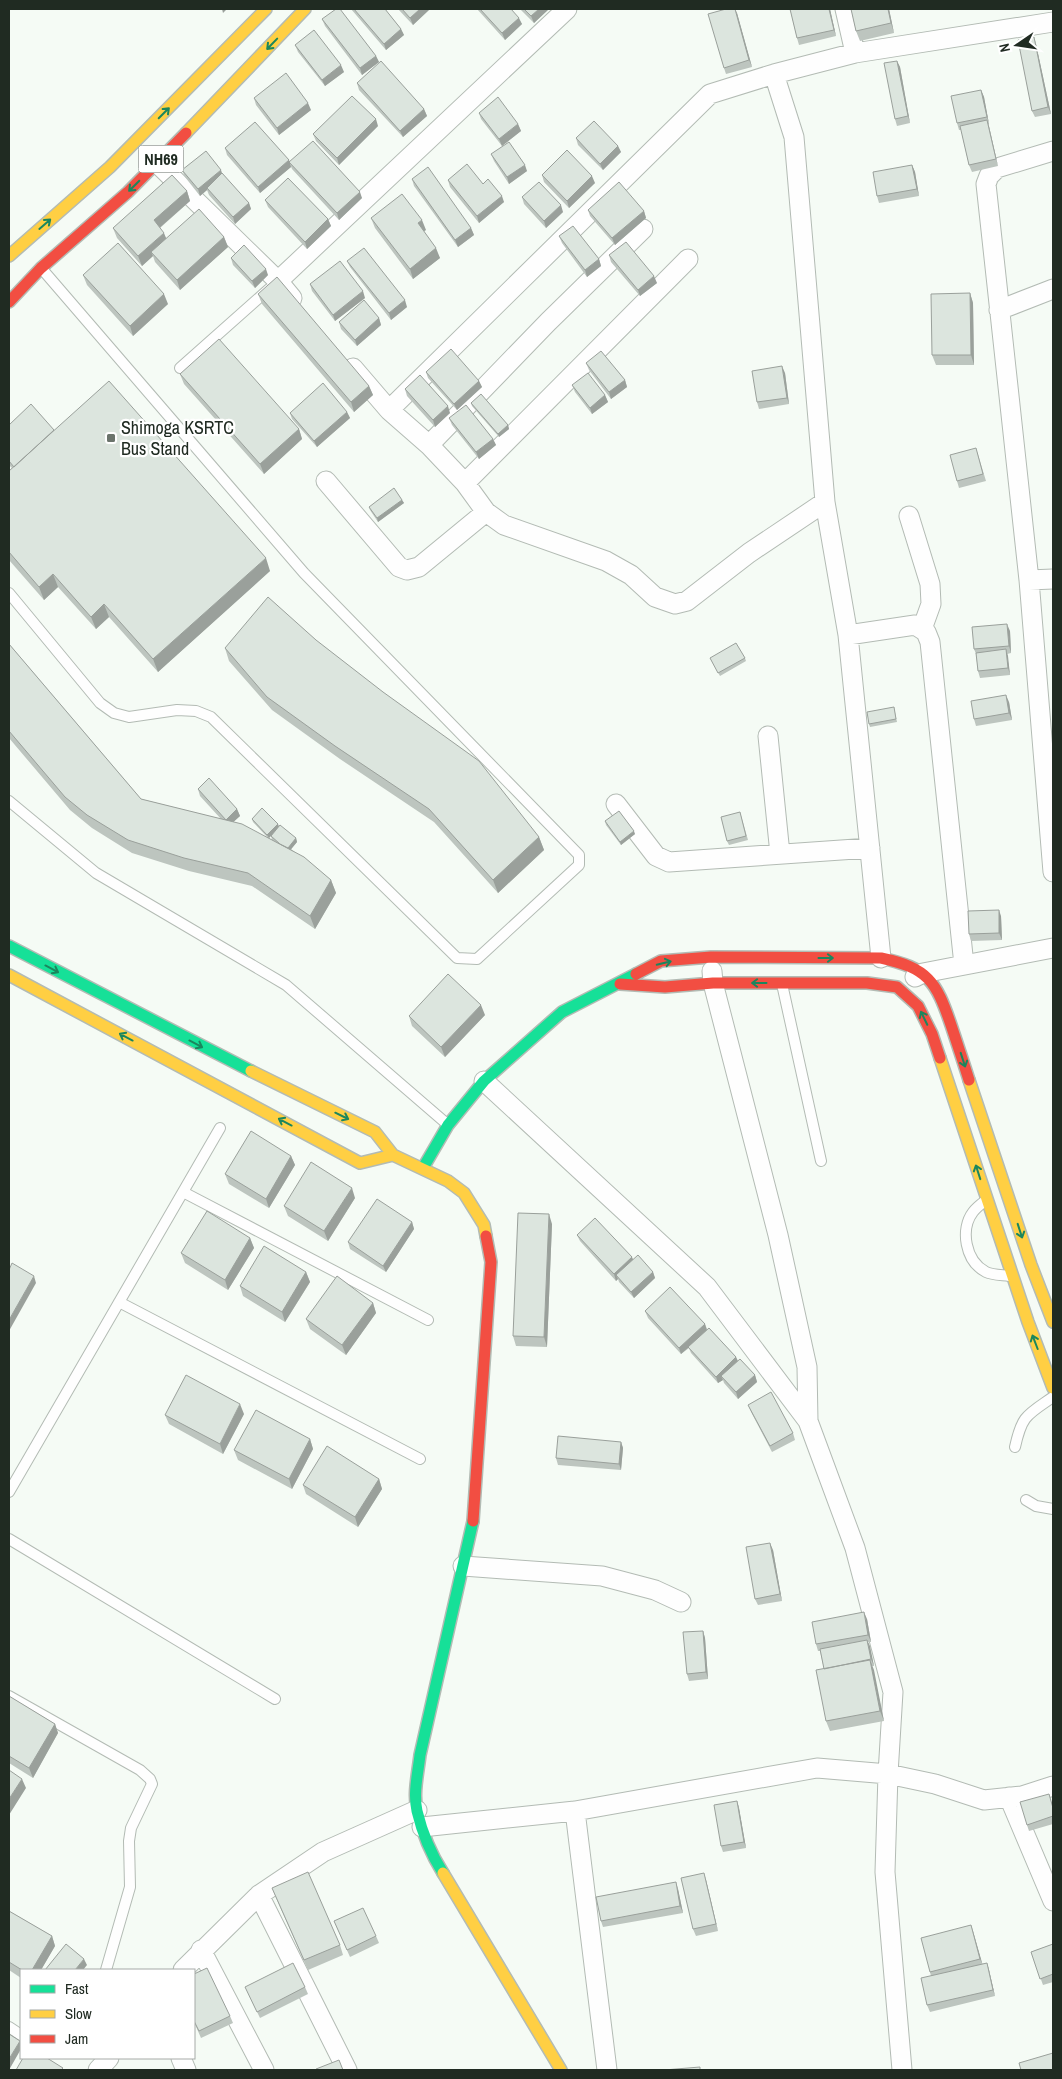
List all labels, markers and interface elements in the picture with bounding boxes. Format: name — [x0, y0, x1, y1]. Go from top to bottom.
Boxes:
north arrow — [992, 20, 1042, 70]
one-way arrow — [266, 38, 278, 50]
text: N — [995, 42, 1014, 54]
one-way arrow — [158, 107, 170, 119]
road number: NH69 — [138, 146, 184, 172]
one-way arrow — [128, 180, 141, 192]
one-way arrow — [39, 218, 52, 230]
place label: Shimoga KSRTC Bus Stand — [121, 415, 234, 461]
marker: Shimoga KSRTC Bus Stand — [105, 432, 117, 444]
one-way arrow — [817, 953, 833, 963]
one-way arrow — [655, 958, 671, 967]
one-way arrow — [44, 965, 59, 974]
one-way arrow — [752, 978, 768, 988]
one-way arrow — [919, 1011, 929, 1026]
one-way arrow — [120, 1032, 134, 1042]
one-way arrow — [188, 1040, 203, 1049]
one-way arrow — [958, 1052, 968, 1068]
one-way arrow — [334, 1112, 349, 1121]
one-way arrow — [278, 1117, 293, 1127]
one-way arrow — [972, 1164, 982, 1180]
one-way arrow — [1015, 1222, 1025, 1238]
one-way arrow — [1030, 1335, 1040, 1350]
legend — [20, 1969, 195, 2059]
text: Fast — [65, 1978, 89, 1999]
text: Slow — [65, 2003, 92, 2024]
text: Jam — [65, 2028, 88, 2049]

